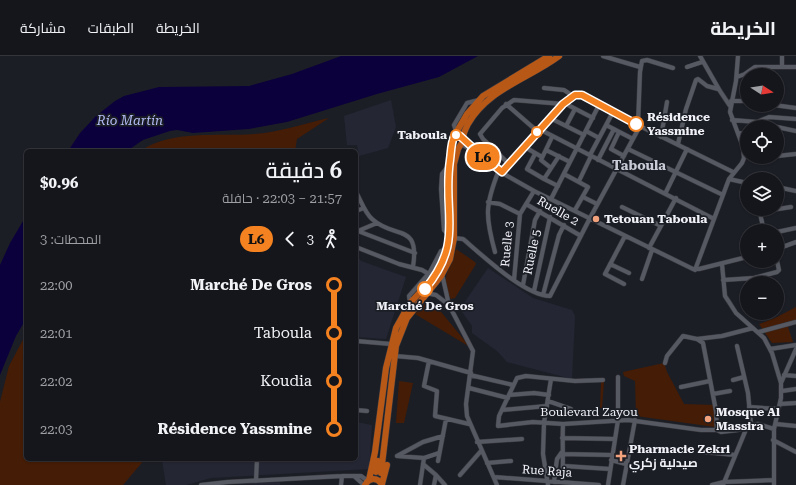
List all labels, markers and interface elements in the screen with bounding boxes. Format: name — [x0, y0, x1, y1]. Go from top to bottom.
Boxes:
text: الخريطة — [710, 17, 776, 40]
text: مشاركة — [20, 20, 66, 36]
text: الطبقات — [88, 20, 134, 36]
text: الخريطة — [156, 20, 200, 36]
north arrow — [740, 68, 784, 112]
map controls — [740, 68, 784, 320]
place label: Résidence Yassmine — [647, 110, 710, 138]
water label: Río Martín — [96, 113, 163, 128]
marker: Résidence Yassmine — [628, 116, 644, 132]
button: locate — [740, 120, 784, 164]
unlabelled marker — [531, 126, 543, 138]
place label: Taboula — [397, 128, 447, 142]
marker: Taboula — [450, 129, 462, 141]
line badge: L6 — [465, 144, 501, 170]
text: L6 — [475, 149, 491, 165]
text: 6 دقيقة — [266, 158, 342, 183]
district label: Taboula — [612, 158, 666, 173]
button: layers — [740, 172, 784, 216]
text: $0.96 — [40, 174, 78, 192]
text: 21:57 – 22:03 · حافلة — [222, 191, 342, 206]
street label: Ruelle 2 — [535, 193, 582, 229]
place label: Tetouan Taboula — [604, 212, 707, 226]
marker: Tetouan Taboula — [591, 214, 601, 224]
street label: Ruelle 3 — [498, 220, 516, 267]
button: + — [740, 224, 784, 268]
icon: back — [279, 228, 301, 250]
icon: walk — [320, 228, 342, 250]
street label: Ruelle 5 — [520, 228, 544, 276]
text: L6 — [248, 231, 265, 247]
text: المحطات: 3 — [40, 232, 101, 247]
text: 3 — [307, 232, 314, 247]
text: Marché De Gros — [190, 276, 312, 294]
button: − — [740, 276, 784, 320]
text: 22:00 — [40, 278, 72, 293]
marker: Marché De Gros — [417, 281, 433, 297]
place label: Marché De Gros — [376, 299, 474, 313]
text: Taboula — [254, 324, 312, 342]
text: 22:01 — [40, 326, 72, 341]
text: Koudia — [260, 372, 312, 390]
text: 22:02 — [40, 374, 72, 389]
street label: Boulevard Zayou — [540, 405, 638, 419]
place label: Mosque Al Massira — [716, 405, 780, 433]
marker: Mosque Al Massira — [703, 414, 713, 424]
text: Résidence Yassmine — [158, 420, 312, 438]
text: 22:03 — [40, 422, 72, 437]
place label: Pharmacie Zekri صيدلية زكري — [629, 442, 730, 473]
marker: Pharmacie Zekri صيدلية زكري — [616, 451, 626, 461]
street label: Rue Raja — [522, 462, 573, 480]

